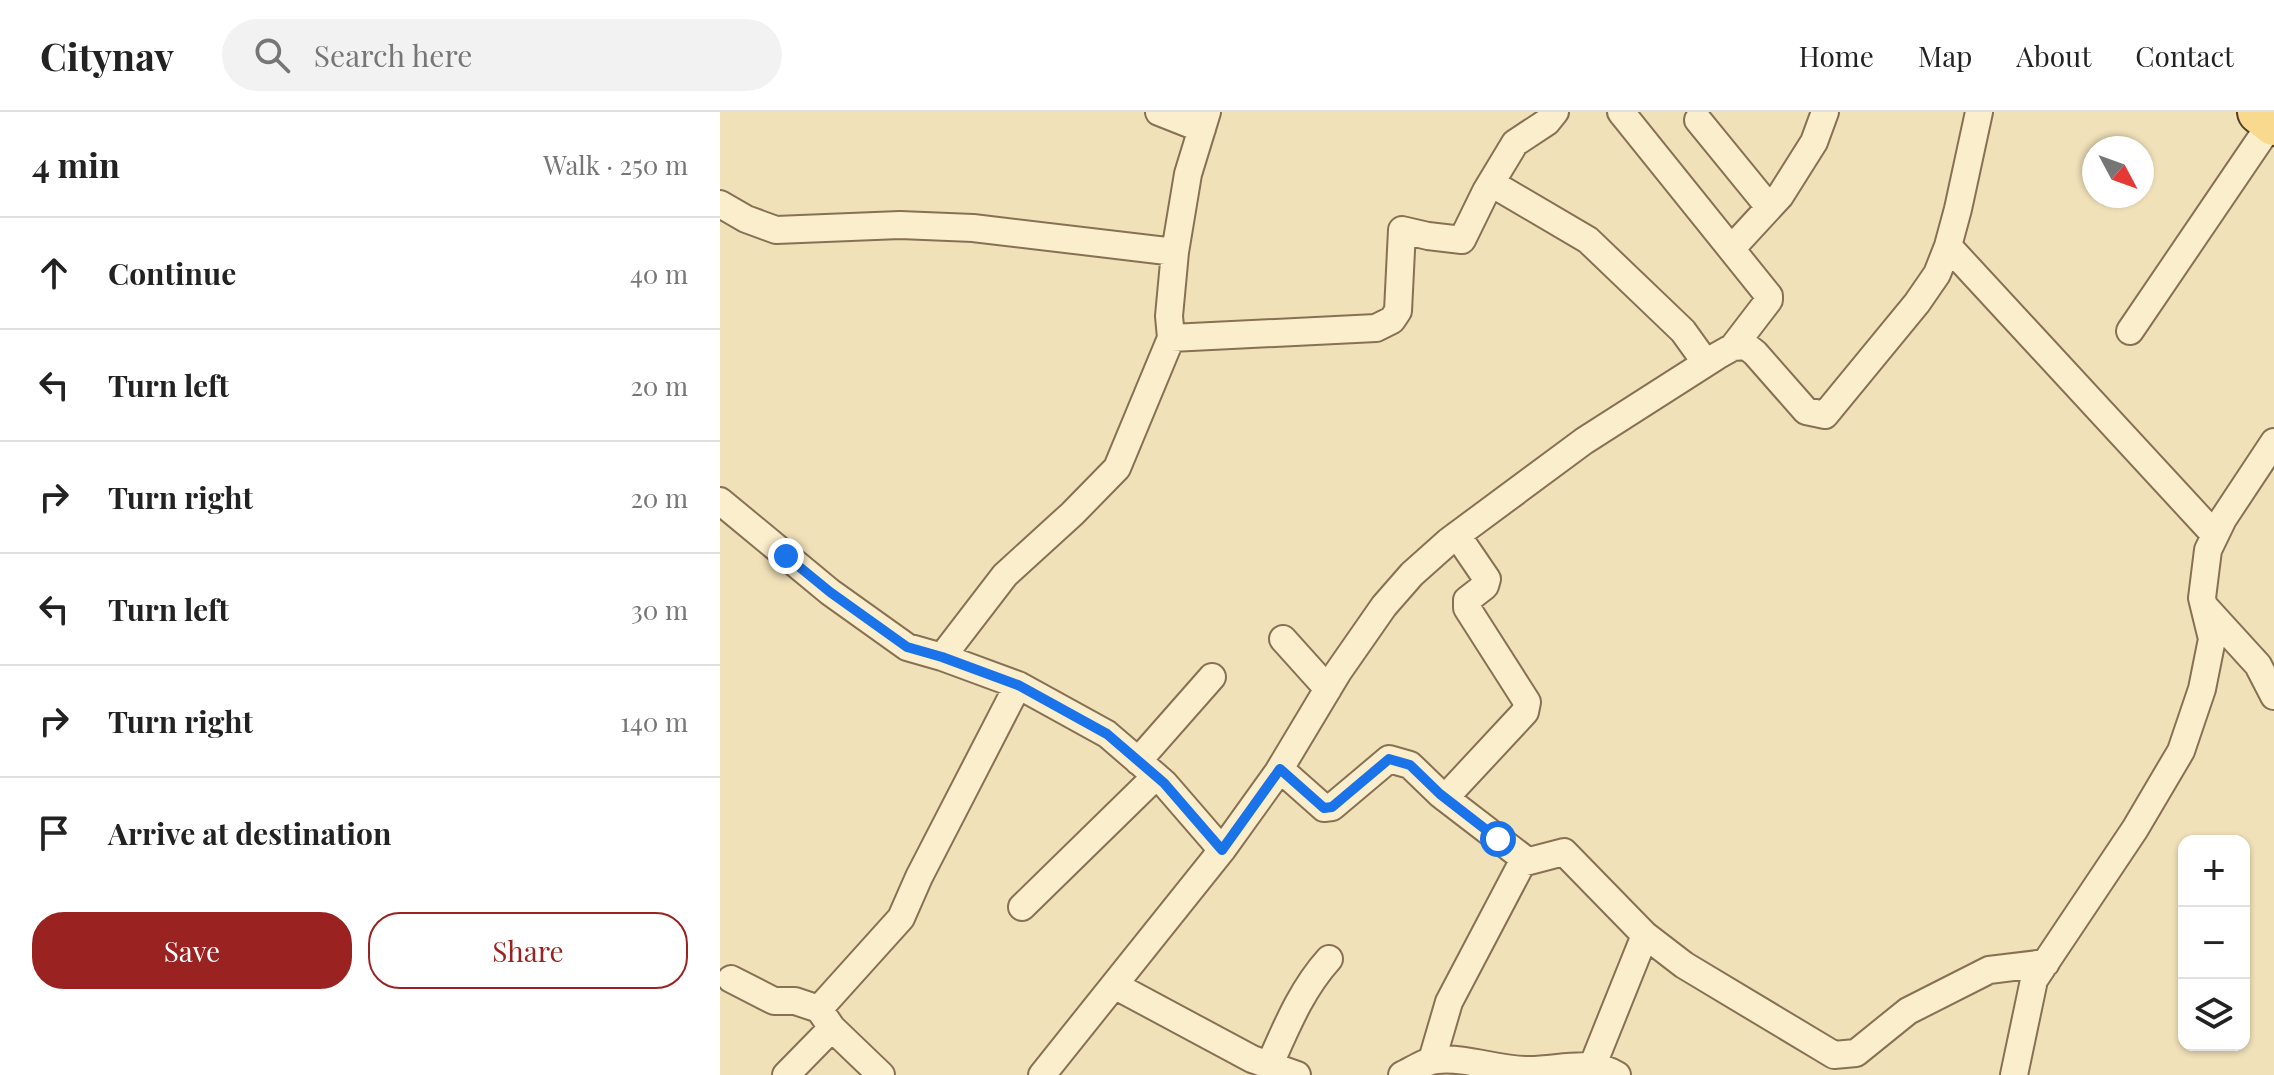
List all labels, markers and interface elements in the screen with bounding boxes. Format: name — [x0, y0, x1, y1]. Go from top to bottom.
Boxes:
search box — [222, 19, 782, 91]
text: Citynav — [40, 30, 174, 81]
icon: search — [250, 33, 294, 77]
text: Search here — [314, 35, 472, 75]
text: Home — [1799, 37, 1874, 74]
text: Map — [1918, 37, 1972, 74]
text: About — [2016, 37, 2091, 74]
text: Contact — [2135, 37, 2234, 74]
north arrow — [2082, 136, 2154, 208]
text: 4 min — [32, 141, 120, 187]
text: Walk · 250 m — [543, 147, 688, 182]
icon: ahead — [32, 251, 76, 295]
text: Continue — [108, 253, 236, 293]
text: 40 m — [630, 256, 688, 291]
icon: left — [32, 363, 76, 407]
text: Turn left — [108, 365, 229, 405]
text: 20 m — [630, 368, 688, 403]
icon: right — [32, 475, 76, 519]
text: Turn right — [108, 477, 253, 517]
text: 20 m — [630, 480, 688, 515]
route end — [768, 538, 804, 574]
icon: left — [32, 587, 76, 631]
text: Turn left — [108, 589, 229, 629]
text: 30 m — [631, 592, 688, 627]
icon: right — [32, 699, 76, 743]
text: Turn right — [108, 701, 253, 741]
text: 140 m — [620, 704, 688, 739]
icon: arrive — [32, 811, 76, 855]
text: Arrive at destination — [108, 813, 391, 853]
route start — [1480, 821, 1516, 857]
map controls — [2178, 835, 2250, 1051]
button: + — [2178, 835, 2250, 907]
button: − — [2178, 907, 2250, 979]
button: Save — [32, 912, 352, 989]
button: Share — [368, 912, 688, 989]
button: layers — [2178, 979, 2250, 1051]

